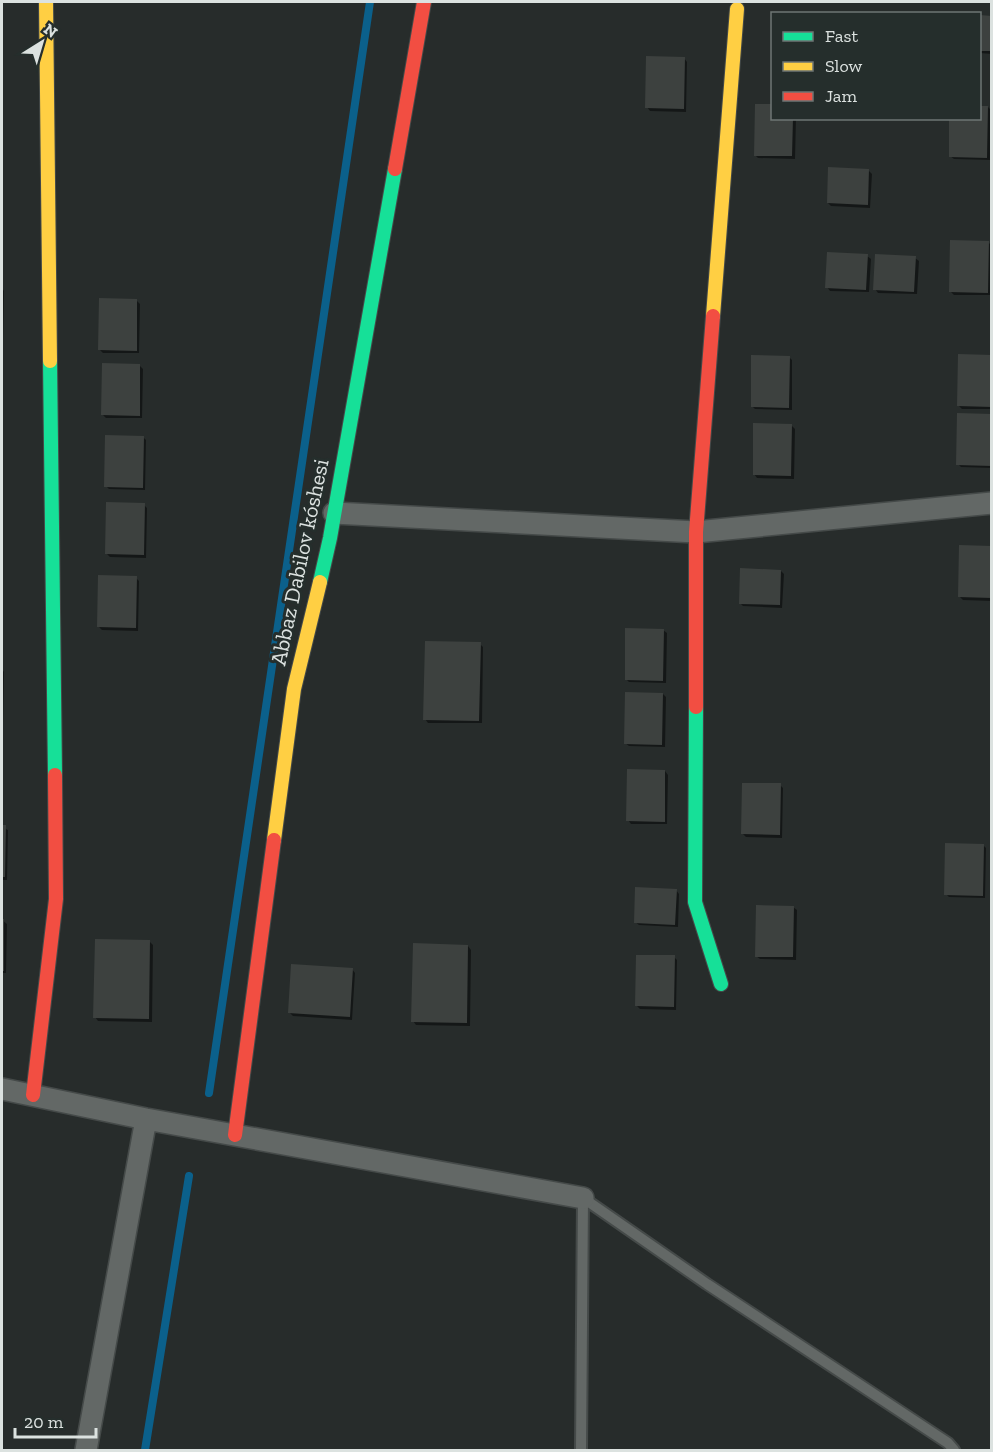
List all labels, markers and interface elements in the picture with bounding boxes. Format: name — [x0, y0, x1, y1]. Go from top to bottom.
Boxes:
north arrow — [12, 12, 72, 72]
legend — [771, 12, 981, 120]
text: N — [40, 19, 61, 42]
text: Fast — [825, 25, 858, 47]
text: Slow — [825, 55, 862, 77]
text: Jam — [825, 85, 857, 107]
street label: Abbaz Dabilov kóshesi — [264, 456, 335, 668]
scale bar — [15, 1401, 96, 1439]
text: 20 m — [24, 1411, 64, 1433]

